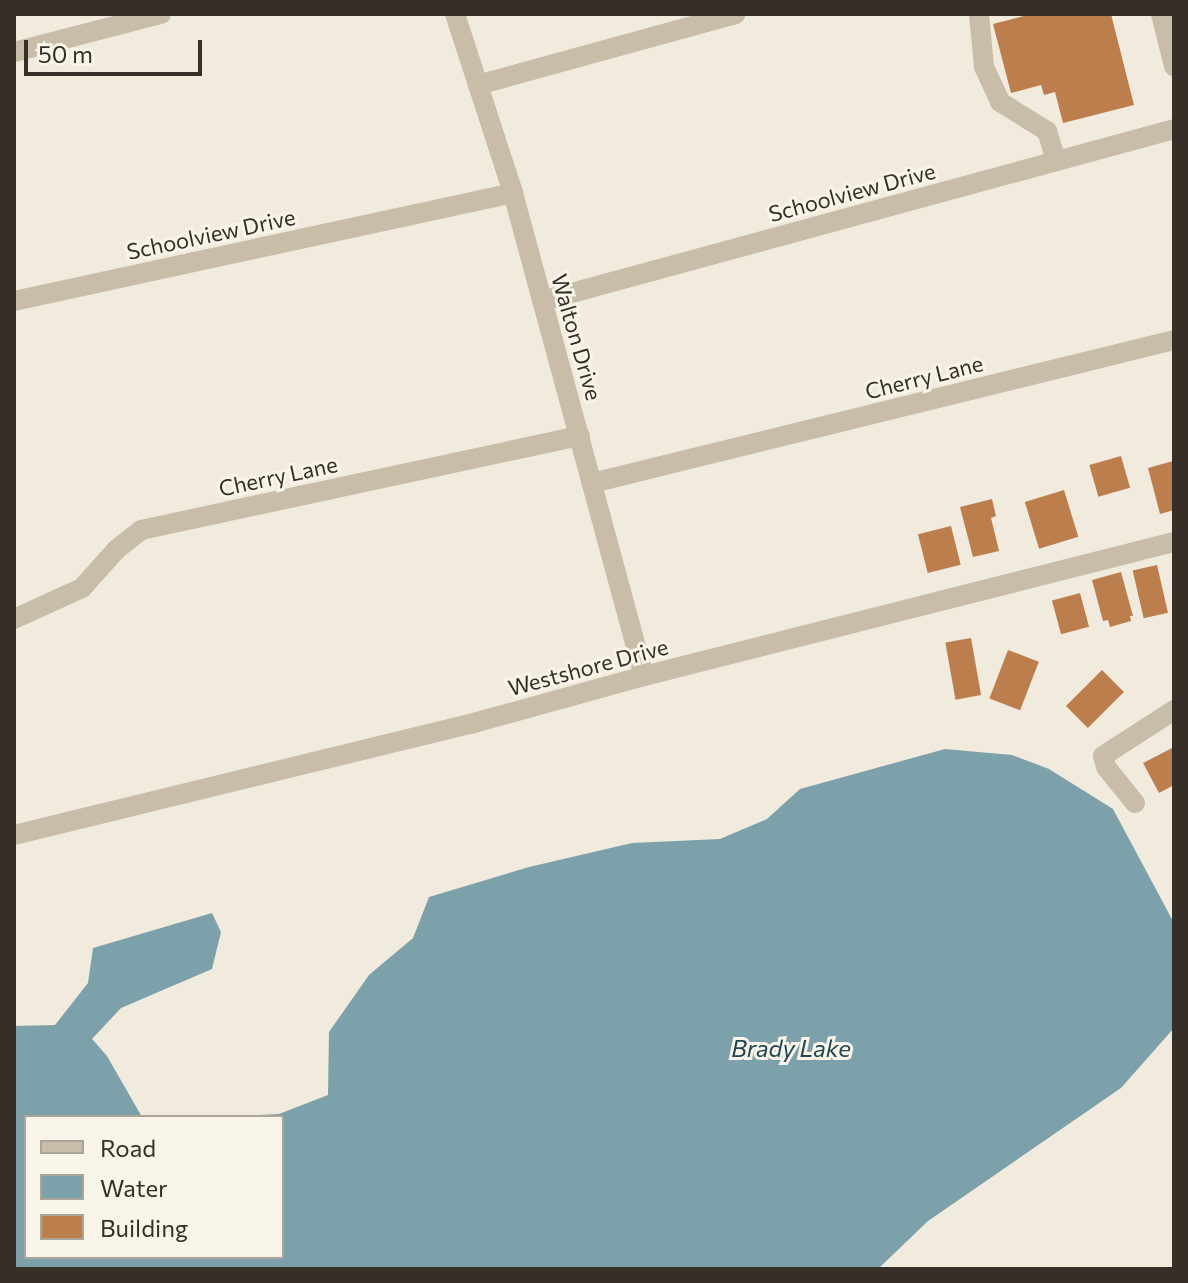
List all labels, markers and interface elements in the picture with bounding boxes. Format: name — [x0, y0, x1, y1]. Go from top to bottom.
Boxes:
scale bar — [28, 24, 206, 74]
text: 50 m — [38, 39, 93, 68]
street label: Schoolview Drive — [766, 157, 938, 227]
street label: Schoolview Drive — [124, 203, 298, 265]
street label: Walton Drive — [546, 271, 608, 403]
street label: Cherry Lane — [862, 350, 986, 404]
street label: Cherry Lane — [216, 451, 340, 501]
street label: Westshore Drive — [505, 633, 671, 701]
water label: Brady Lake — [731, 1034, 851, 1062]
legend — [24, 1115, 284, 1259]
text: Road — [100, 1133, 156, 1162]
text: Water — [100, 1173, 168, 1202]
text: Building — [100, 1213, 188, 1242]

